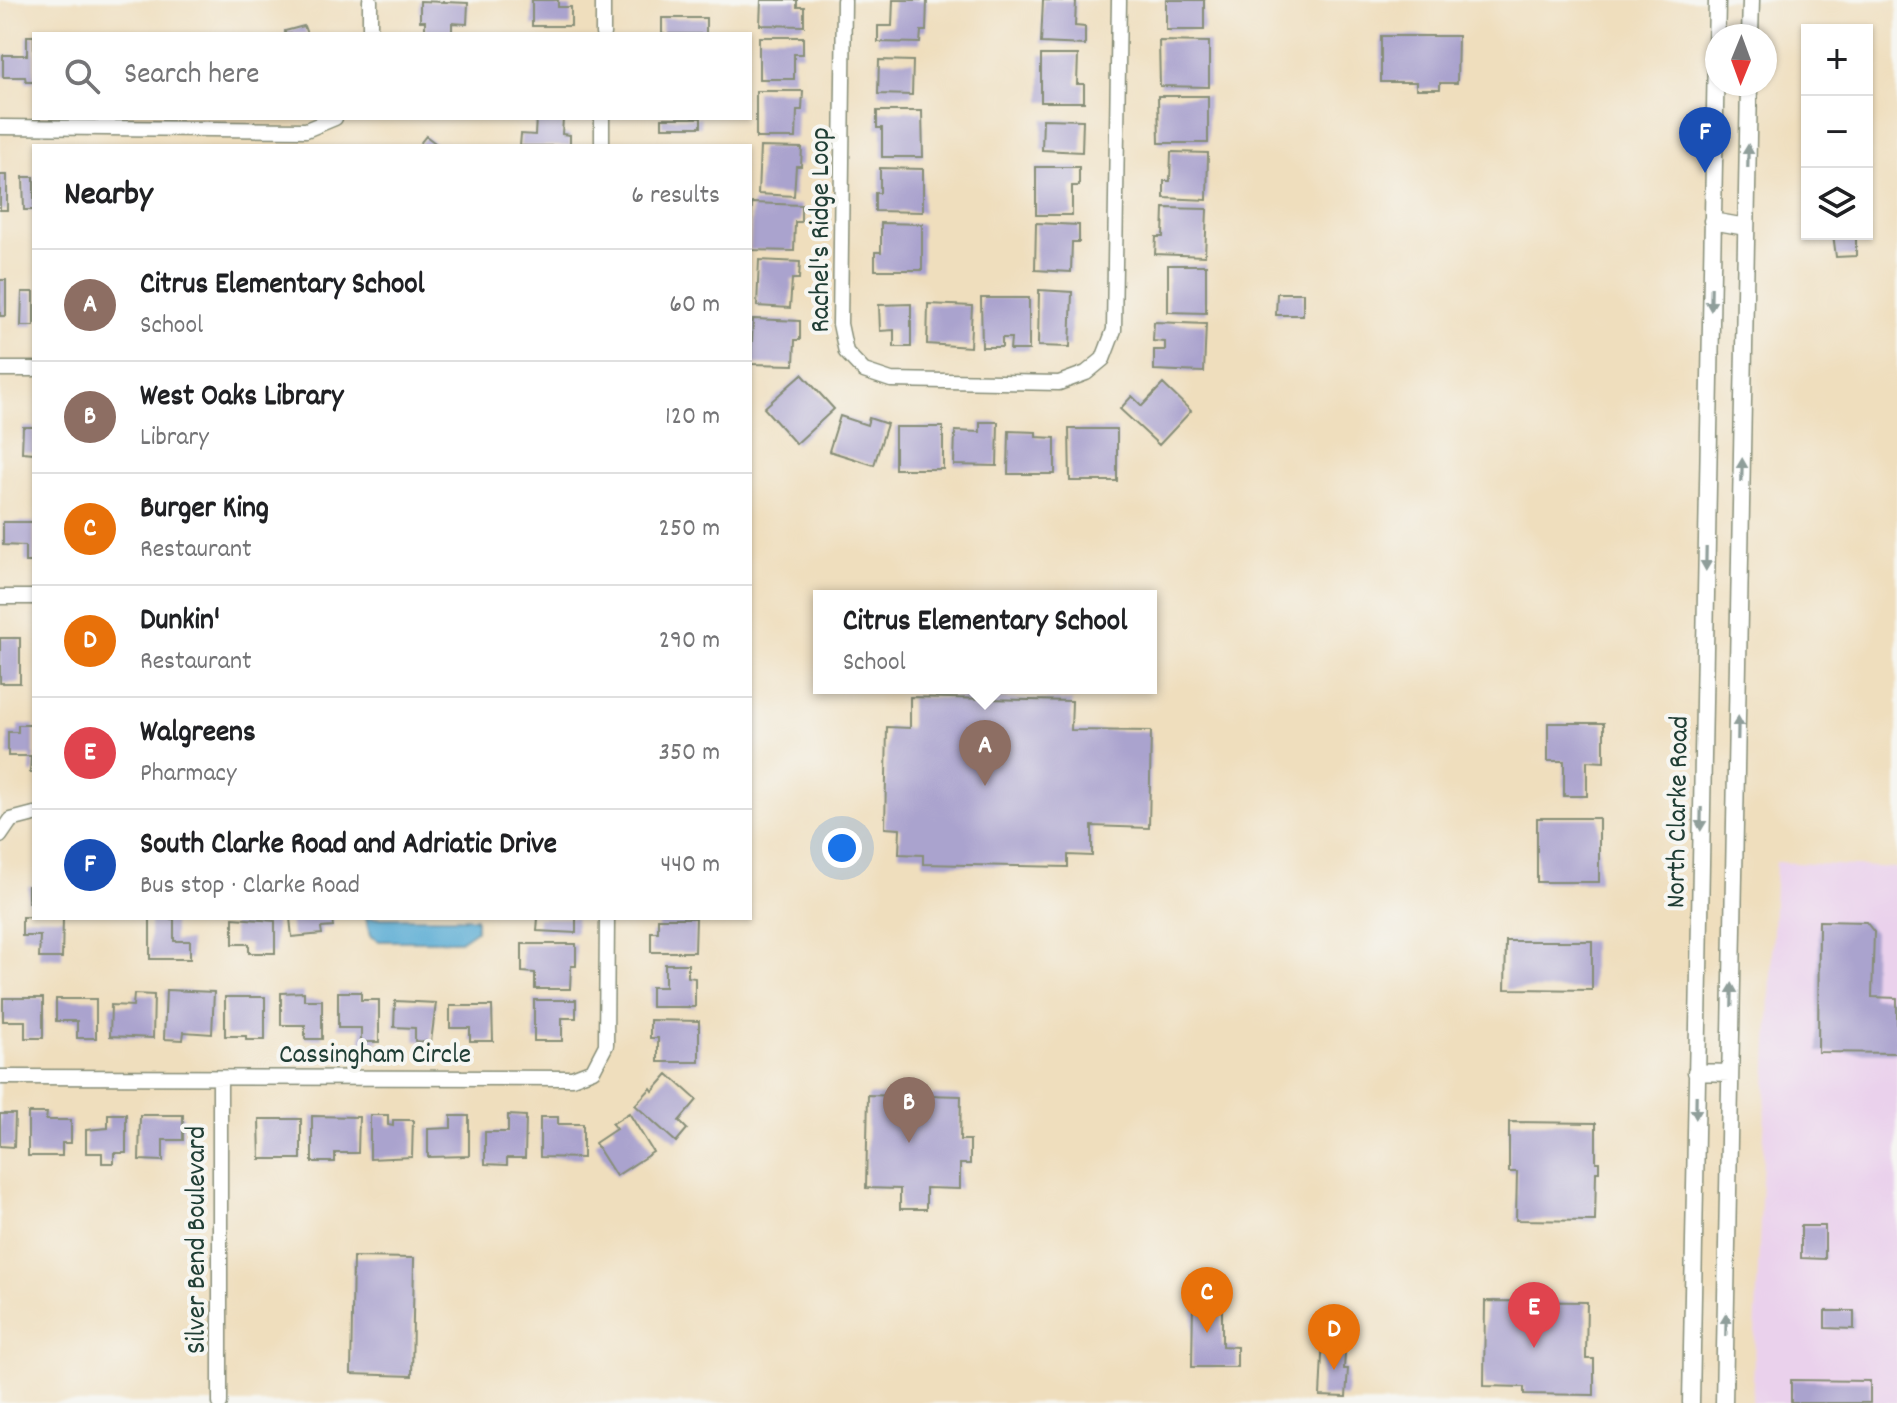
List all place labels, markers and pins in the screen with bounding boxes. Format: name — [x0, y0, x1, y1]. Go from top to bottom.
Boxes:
pin: F — [1679, 107, 1731, 173]
pin: A — [959, 720, 1011, 786]
pin: B — [883, 1077, 935, 1143]
pin: C — [1181, 1267, 1233, 1333]
pin: E — [1508, 1282, 1560, 1348]
pin: D — [1308, 1304, 1360, 1370]

